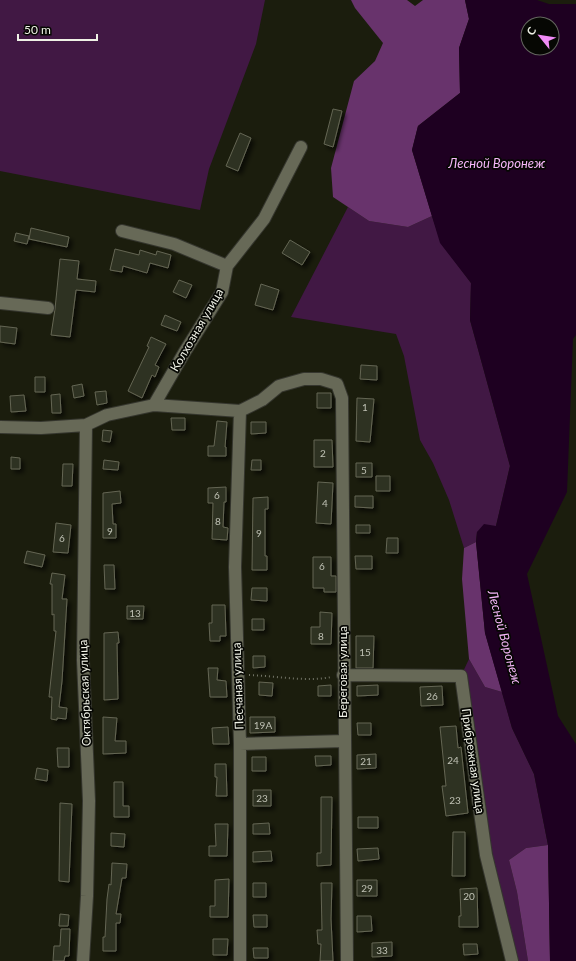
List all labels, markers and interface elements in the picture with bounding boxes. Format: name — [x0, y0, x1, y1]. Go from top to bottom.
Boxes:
scale bar — [18, 16, 97, 42]
north arrow — [520, 16, 560, 56]
text: 50 m — [24, 22, 51, 37]
text: С — [523, 24, 539, 37]
water label: Лесной Воронеж — [448, 155, 546, 171]
street label: Колхозная улица — [167, 285, 226, 374]
house number: 1 — [362, 401, 368, 413]
house number: 2 — [320, 447, 326, 459]
house number: 5 — [361, 464, 367, 476]
house number: 6 — [214, 489, 220, 501]
house number: 4 — [322, 497, 328, 509]
house number: 8 — [215, 515, 221, 527]
house number: 9 — [107, 525, 113, 537]
house number: 9 — [256, 527, 262, 539]
house number: 6 — [59, 532, 65, 544]
house number: 6 — [319, 560, 325, 572]
water label: Лесной Воронеж — [484, 587, 525, 686]
house number: 13 — [129, 607, 141, 619]
street label: Береговая улица — [335, 626, 350, 718]
house number: 8 — [318, 630, 324, 642]
street label: Октябрьская улица — [75, 639, 94, 747]
street label: Песчаная улица — [228, 642, 247, 730]
house number: 15 — [359, 646, 371, 658]
house number: 26 — [426, 690, 438, 702]
street label: Прибрежная улица — [459, 707, 488, 815]
house number: 19А — [254, 719, 272, 731]
house number: 24 — [447, 754, 459, 766]
house number: 21 — [360, 755, 372, 767]
house number: 23 — [256, 792, 268, 804]
house number: 23 — [449, 794, 461, 806]
house number: 29 — [361, 882, 373, 894]
house number: 20 — [463, 890, 475, 902]
house number: 33 — [376, 944, 388, 956]

